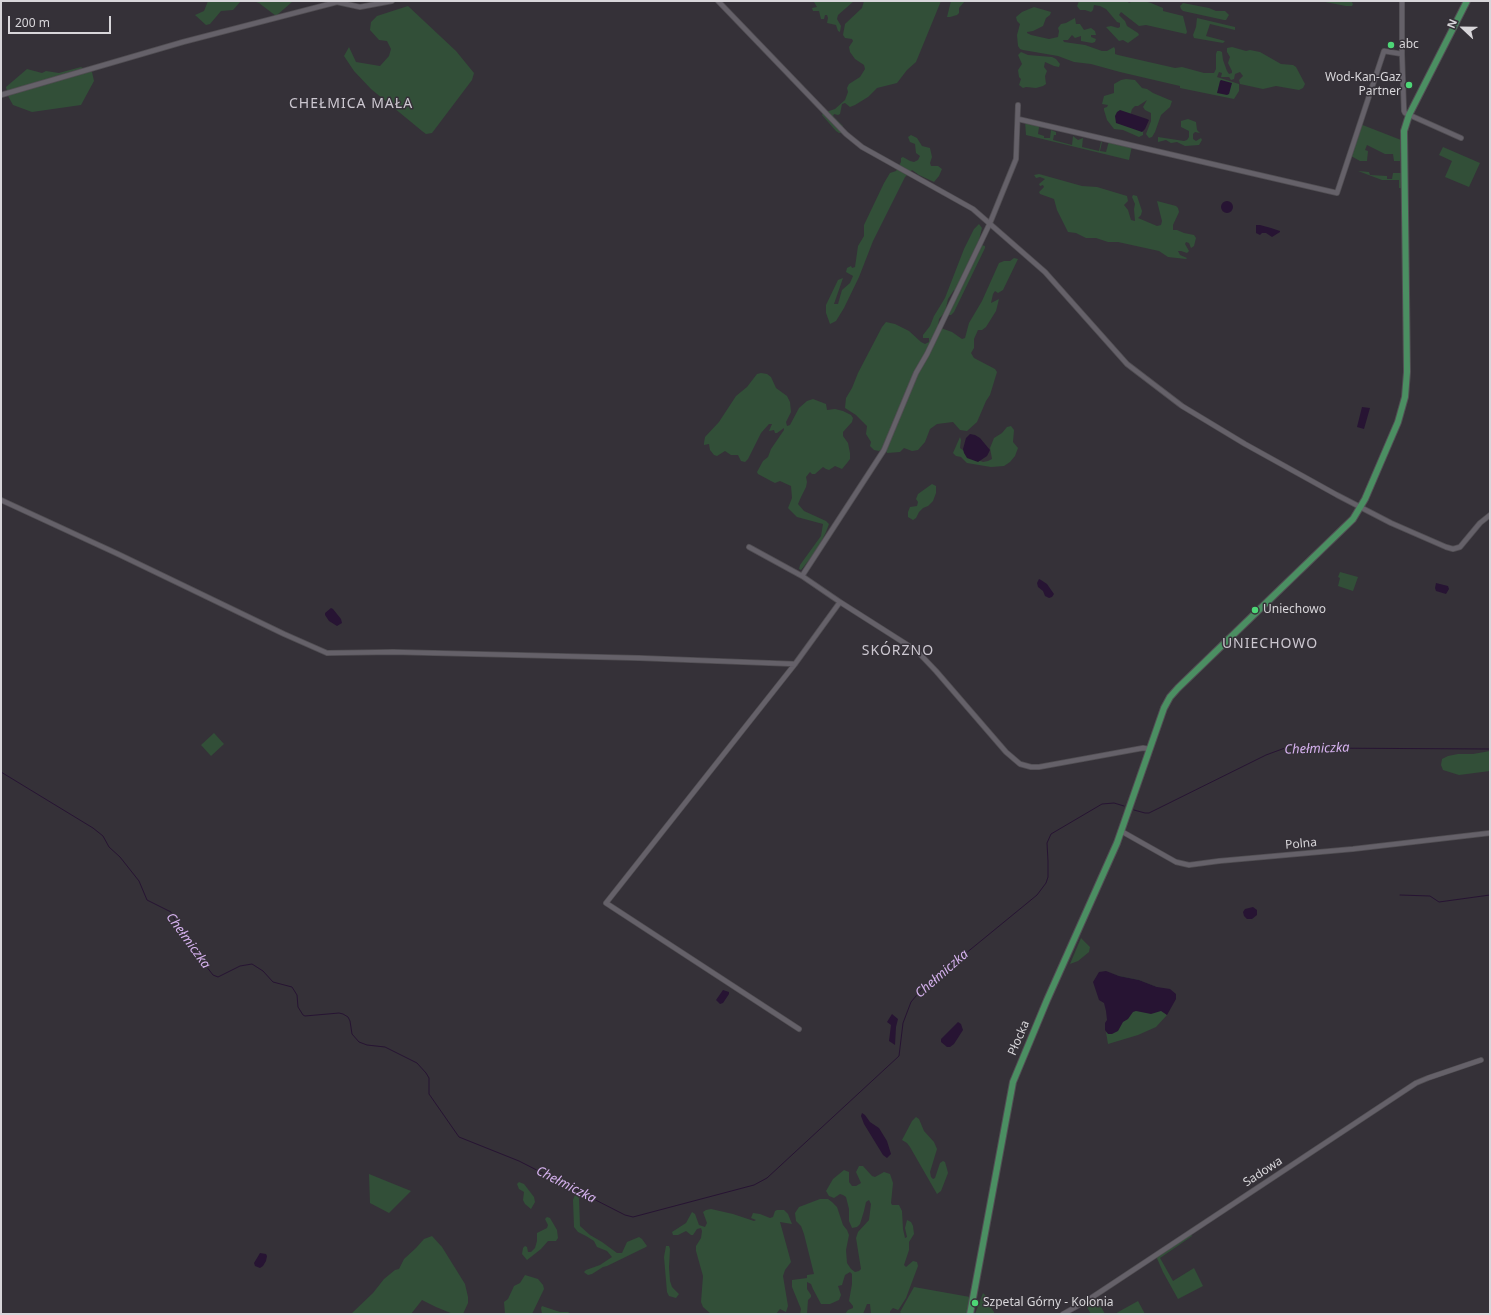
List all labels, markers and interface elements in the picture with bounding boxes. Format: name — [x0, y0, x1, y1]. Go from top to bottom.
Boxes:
scale bar — [10, 8, 113, 34]
north arrow — [1443, 8, 1483, 48]
text: 200 m — [15, 14, 50, 31]
text: N — [1443, 16, 1460, 30]
place label: abc — [1399, 38, 1419, 52]
marker: abc — [1386, 40, 1396, 50]
place label: Wod-Kan-Gaz Partner — [1325, 71, 1401, 99]
marker: Wod-Kan-Gaz Partner — [1404, 80, 1414, 90]
district label: CHEŁMICA MAŁA — [289, 96, 413, 112]
place label: Uniechowo — [1263, 603, 1326, 617]
marker: Uniechowo — [1250, 605, 1260, 615]
district label: UNIECHOWO — [1222, 636, 1318, 652]
district label: SKÓRZNO — [862, 643, 934, 659]
water label: Chełmiczka — [1284, 740, 1350, 758]
street label: Polna — [1285, 835, 1317, 853]
water label: Chełmiczka — [163, 910, 213, 972]
water label: Chełmiczka — [912, 947, 972, 1001]
street label: Płocka — [1005, 1018, 1033, 1058]
street label: Sadowa — [1241, 1154, 1285, 1190]
water label: Chełmiczka — [533, 1163, 599, 1207]
place label: Szpetal Górny - Kolonia — [983, 1296, 1114, 1310]
marker: Szpetal Górny - Kolonia — [970, 1298, 980, 1308]

